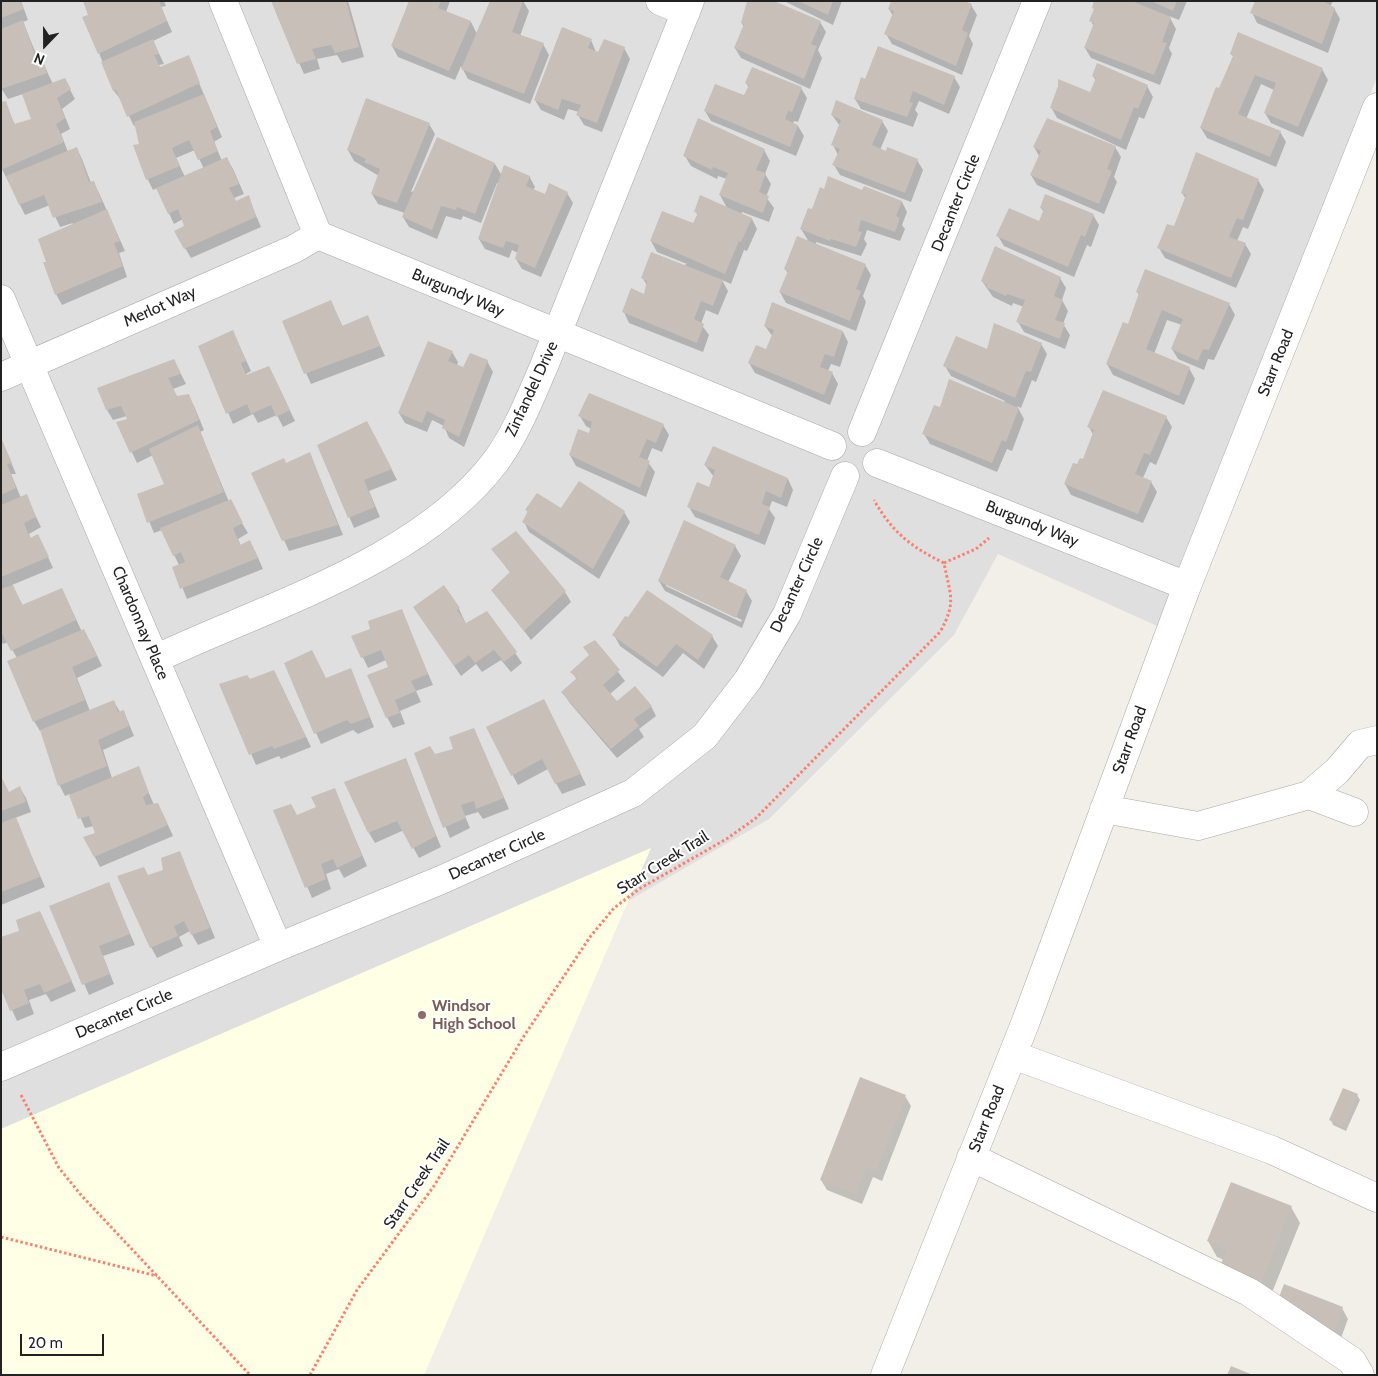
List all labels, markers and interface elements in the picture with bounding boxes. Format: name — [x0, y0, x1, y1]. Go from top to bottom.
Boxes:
north arrow — [20, 20, 70, 70]
text: N — [31, 49, 47, 69]
street label: Decanter Circle — [928, 151, 984, 255]
street label: Burgundy Way — [409, 265, 507, 321]
street label: Merlot Way — [121, 282, 199, 332]
street label: Starr Road — [1254, 327, 1298, 399]
street label: Zinfandel Drive — [502, 338, 562, 440]
street label: Burgundy Way — [983, 497, 1081, 551]
street label: Decanter Circle — [766, 534, 828, 636]
street label: Chardonnay Place — [107, 563, 173, 683]
street label: Starr Road — [1109, 704, 1151, 776]
street label: Decanter Circle — [446, 825, 548, 885]
street label: Starr Creek Trail — [614, 827, 712, 899]
street label: Decanter Circle — [73, 985, 175, 1043]
place label: Windsor High School — [432, 996, 516, 1034]
marker: Windsor High School — [416, 1009, 428, 1021]
street label: Starr Road — [965, 1083, 1009, 1155]
street label: Starr Creek Trail — [380, 1135, 454, 1233]
scale bar — [22, 1324, 106, 1356]
text: 20 m — [28, 1334, 63, 1352]

